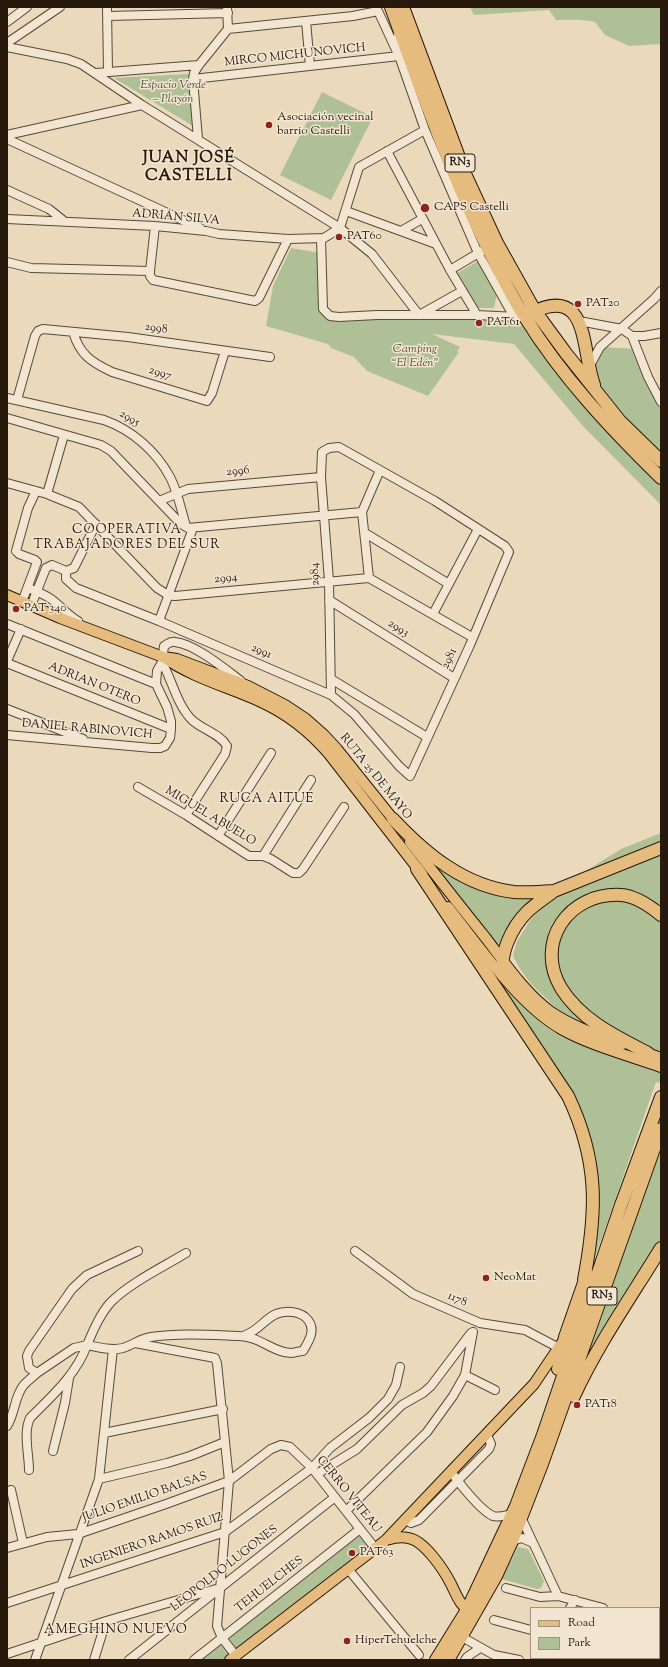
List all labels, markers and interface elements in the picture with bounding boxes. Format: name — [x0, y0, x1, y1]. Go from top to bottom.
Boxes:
street label: MIRCO MICHUNOVICH — [224, 41, 366, 71]
park label: Espacio Verde – Playón — [140, 79, 206, 107]
place label: Asociación vecinal barrio Castelli — [277, 111, 374, 139]
marker: Asociación vecinal barrio Castelli — [264, 120, 274, 130]
district label: JUAN JOSÉ CASTELLI — [143, 149, 235, 187]
road number: RN3 — [445, 154, 475, 172]
place label: CAPS Castelli — [434, 201, 509, 215]
marker: CAPS Castelli — [419, 202, 431, 214]
street label: ADRIÁN SILVA — [131, 207, 221, 229]
place label: PAT60 — [347, 230, 382, 244]
marker: PAT60 — [334, 232, 344, 242]
place label: PAT20 — [586, 297, 620, 311]
marker: PAT20 — [573, 299, 583, 309]
place label: PAT61 — [487, 316, 519, 330]
marker: PAT61 — [474, 318, 484, 328]
street label: 2998 — [143, 320, 169, 338]
park label: Camping “El Edén” — [392, 343, 438, 371]
street label: 2997 — [147, 364, 173, 384]
street label: 2995 — [116, 407, 142, 431]
street label: 2996 — [226, 464, 250, 480]
district label: COOPERATIVA TRABAJADORES DEL SUR — [33, 523, 221, 554]
street label: 2984 — [308, 562, 324, 586]
street label: 2994 — [214, 571, 238, 587]
place label: PAT 340 — [24, 602, 66, 616]
marker: PAT 340 — [11, 604, 21, 614]
street label: 2993 — [385, 617, 411, 641]
street label: 2991 — [248, 641, 274, 663]
street label: 2981 — [439, 646, 461, 672]
street label: ADRIAN OTERO — [46, 660, 142, 710]
street label: DANIEL RABINOVICH — [21, 717, 153, 743]
street label: RUTA 25 DE MAYO — [336, 731, 414, 823]
street label: MIGUEL ABUELO — [162, 784, 258, 850]
district label: RUCA AITUE — [220, 792, 314, 808]
place label: NeoMat — [494, 1271, 536, 1285]
marker: NeoMat — [481, 1273, 491, 1283]
road number: RN3 — [587, 1287, 617, 1305]
street label: 1178 — [445, 1289, 469, 1311]
place label: PAT18 — [585, 1398, 617, 1412]
marker: PAT18 — [572, 1400, 582, 1410]
street label: CERRO VITEAU — [313, 1454, 383, 1536]
street label: JULIO EMILIO BALSAS — [81, 1470, 209, 1526]
street label: INGENIERO RAMOS RUIZ — [79, 1511, 225, 1573]
street label: LEOPOLDO LUGONES — [169, 1523, 281, 1615]
place label: PAT63 — [360, 1546, 393, 1560]
marker: PAT63 — [347, 1548, 357, 1558]
street label: TEHUELCHES — [233, 1554, 307, 1616]
legend — [530, 1607, 660, 1659]
text: Road — [568, 1614, 595, 1632]
district label: AMEGHINO NUEVO — [44, 1623, 188, 1639]
place label: HiperTehuelche — [355, 1634, 437, 1648]
text: Park — [568, 1634, 591, 1652]
marker: HiperTehuelche — [342, 1636, 352, 1646]

